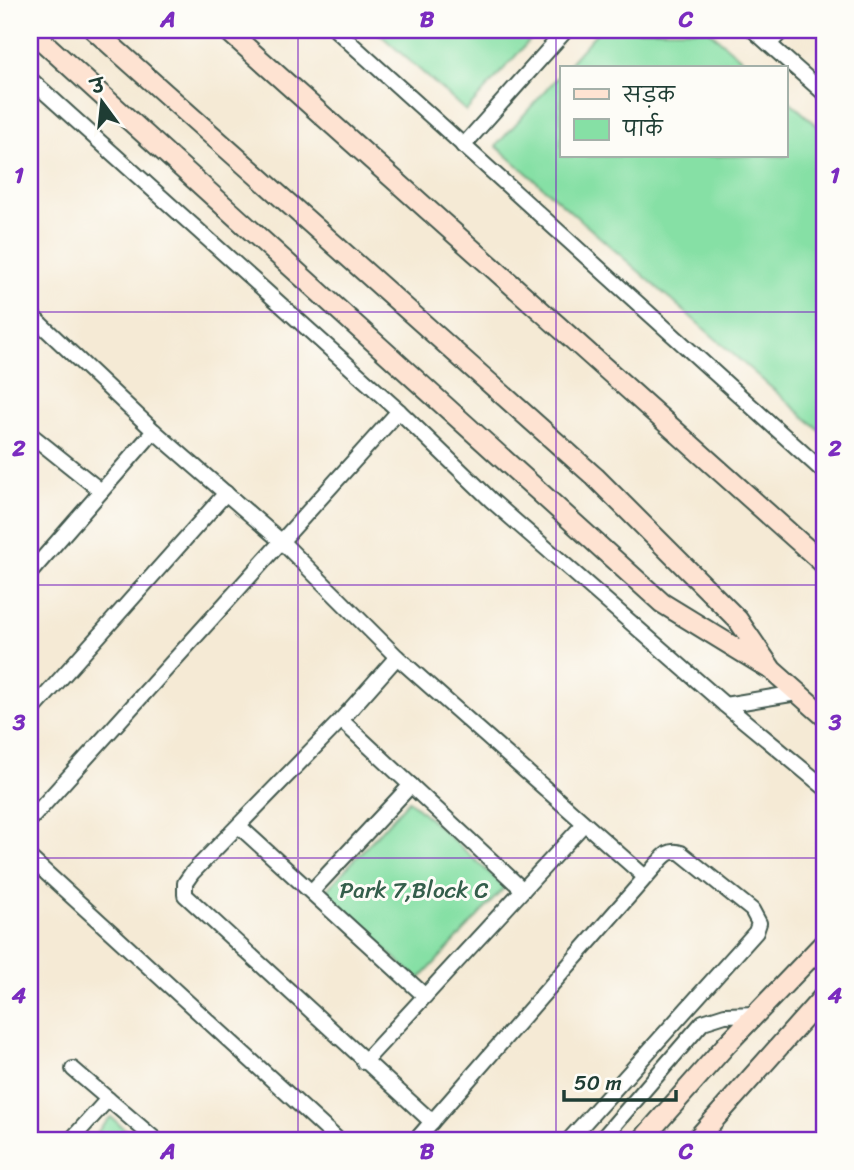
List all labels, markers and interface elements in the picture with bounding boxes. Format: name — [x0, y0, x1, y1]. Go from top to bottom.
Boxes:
text: A — [159, 0, 176, 40]
text: B — [420, 0, 435, 40]
text: C — [678, 0, 694, 40]
north arrow — [66, 66, 136, 136]
legend — [560, 66, 788, 158]
text: उ — [85, 68, 110, 104]
text: सड़क — [622, 76, 676, 114]
text: पार्क — [622, 110, 664, 148]
text: 1 — [14, 155, 24, 196]
text: 1 — [830, 155, 840, 196]
text: 2 — [11, 428, 26, 469]
text: 2 — [827, 428, 842, 469]
text: 3 — [12, 702, 26, 743]
text: 3 — [828, 702, 842, 743]
park label: Park 7,Block C — [339, 870, 489, 911]
text: 4 — [11, 975, 27, 1016]
text: 4 — [827, 975, 843, 1016]
scale bar — [564, 1058, 676, 1102]
text: 50 m — [574, 1064, 622, 1102]
text: A — [159, 1131, 176, 1170]
text: B — [420, 1131, 435, 1170]
text: C — [678, 1131, 694, 1170]

